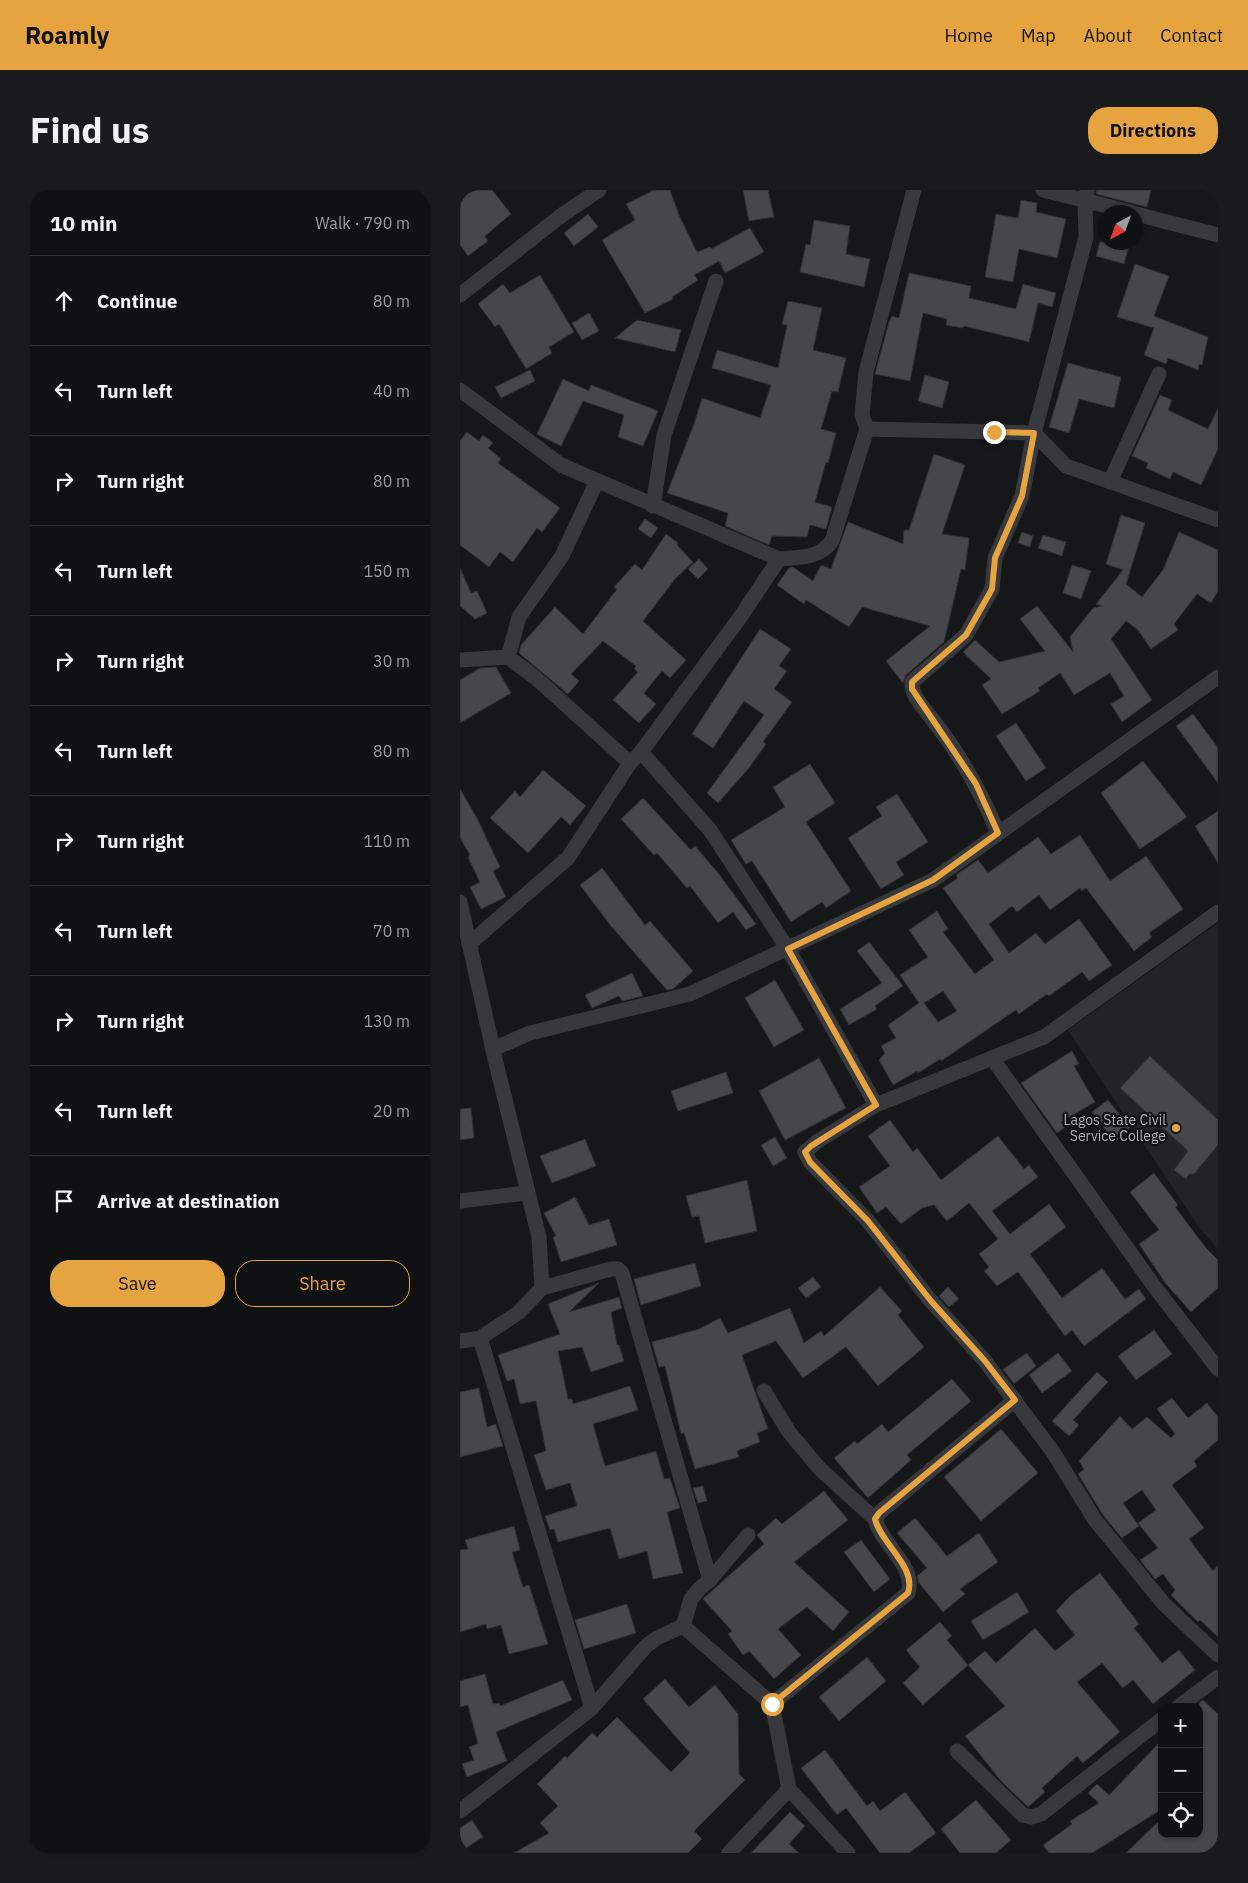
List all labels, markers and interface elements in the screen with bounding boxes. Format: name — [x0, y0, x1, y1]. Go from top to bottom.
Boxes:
text: Roamly — [25, 19, 109, 51]
text: Home — [945, 24, 993, 47]
text: Map — [1021, 24, 1056, 47]
text: About — [1084, 24, 1132, 47]
text: Contact — [1160, 24, 1223, 47]
text: Find us — [30, 107, 149, 153]
button: Directions — [1088, 107, 1218, 154]
north arrow — [1098, 205, 1143, 250]
text: 10 min — [50, 209, 117, 237]
text: Walk · 790 m — [315, 213, 410, 233]
icon: ahead — [50, 287, 78, 315]
text: Continue — [97, 289, 177, 313]
text: 80 m — [373, 291, 410, 311]
icon: left — [50, 377, 78, 405]
text: Turn left — [97, 379, 173, 403]
text: 40 m — [373, 381, 410, 401]
route end — [983, 421, 1006, 444]
icon: right — [50, 467, 78, 495]
text: Turn right — [97, 469, 184, 493]
text: 80 m — [373, 471, 410, 491]
icon: left — [50, 557, 78, 585]
text: Turn left — [97, 559, 173, 583]
text: 150 m — [363, 561, 410, 581]
icon: right — [50, 647, 78, 675]
text: Turn right — [97, 649, 184, 673]
text: 30 m — [373, 651, 410, 671]
icon: left — [50, 737, 78, 765]
text: Turn left — [97, 739, 173, 763]
text: 80 m — [373, 741, 410, 761]
icon: right — [50, 827, 78, 855]
text: Turn right — [97, 829, 184, 853]
text: 110 m — [363, 831, 410, 851]
icon: left — [50, 917, 78, 945]
text: Turn left — [97, 919, 173, 943]
text: 70 m — [373, 921, 410, 941]
icon: right — [50, 1007, 78, 1035]
text: Turn right — [97, 1009, 184, 1033]
text: 130 m — [363, 1011, 410, 1031]
icon: left — [50, 1097, 78, 1125]
text: Turn left — [97, 1099, 173, 1123]
text: 20 m — [373, 1101, 410, 1121]
place label: Lagos State Civil Service College — [1063, 1111, 1166, 1145]
marker: Lagos State Civil Service College — [1170, 1122, 1182, 1134]
icon: arrive — [50, 1187, 78, 1215]
text: Arrive at destination — [97, 1189, 280, 1213]
button: Save — [50, 1260, 225, 1307]
button: Share — [235, 1260, 410, 1307]
route start — [761, 1693, 784, 1716]
map controls — [1158, 1703, 1203, 1838]
button: + — [1158, 1703, 1203, 1748]
button: − — [1158, 1748, 1203, 1793]
button: locate — [1158, 1793, 1203, 1838]

